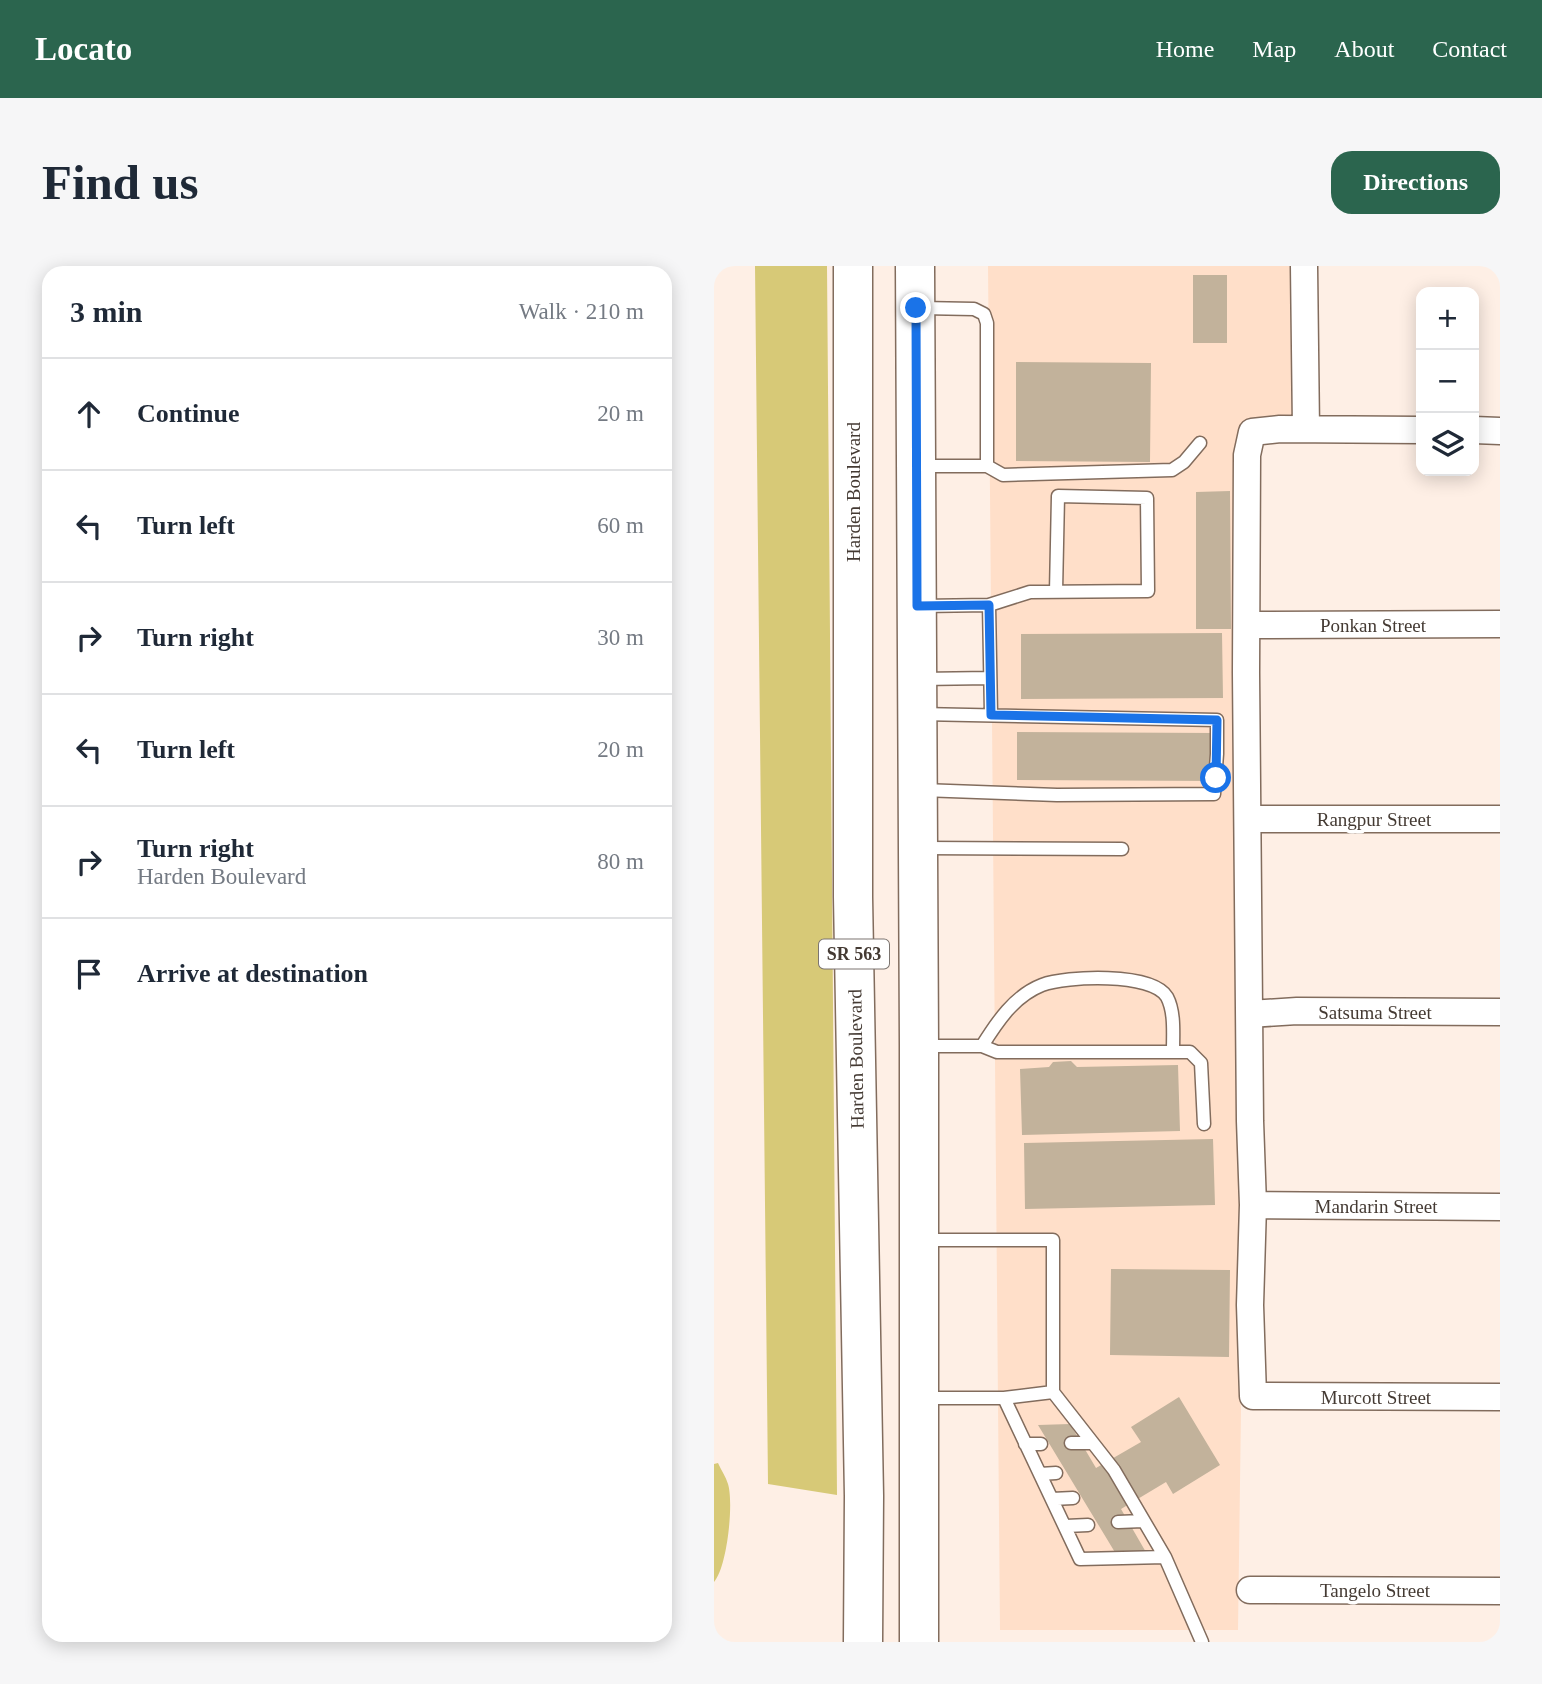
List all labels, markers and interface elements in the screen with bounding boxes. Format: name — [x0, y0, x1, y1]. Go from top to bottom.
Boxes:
text: Locato — [35, 31, 132, 67]
text: Home — [1156, 36, 1214, 62]
text: Map — [1252, 36, 1296, 62]
text: About — [1334, 36, 1394, 62]
text: Contact — [1432, 36, 1507, 62]
button: Directions — [1331, 151, 1500, 214]
text: Find us — [42, 155, 199, 210]
map controls — [1416, 287, 1479, 476]
button: + — [1416, 287, 1479, 350]
route end — [900, 292, 931, 323]
text: 3 min — [70, 295, 143, 328]
text: Walk · 210 m — [519, 299, 644, 324]
button: − — [1416, 350, 1479, 413]
icon: ahead — [70, 395, 108, 433]
text: Continue — [137, 399, 240, 428]
text: 20 m — [597, 401, 644, 426]
button: layers — [1416, 413, 1479, 476]
street label: Harden Boulevard — [843, 422, 864, 562]
icon: left — [70, 507, 108, 545]
text: Turn left — [137, 511, 235, 540]
text: 60 m — [597, 513, 644, 538]
street label: Ponkan Street — [1320, 615, 1427, 636]
icon: right — [70, 619, 108, 657]
text: Turn right — [137, 623, 254, 652]
text: 30 m — [597, 625, 644, 650]
icon: left — [70, 731, 108, 769]
text: Turn left — [137, 735, 235, 764]
text: 20 m — [597, 737, 644, 762]
route start — [1200, 762, 1231, 793]
street label: Rangpur Street — [1317, 809, 1432, 830]
text: Turn right — [137, 834, 254, 863]
icon: right — [70, 843, 108, 881]
text: 80 m — [597, 849, 644, 874]
text: Harden Boulevard — [137, 864, 306, 889]
road number: SR 563 — [819, 940, 889, 968]
icon: arrive — [70, 955, 108, 993]
text: Arrive at destination — [137, 959, 368, 988]
street label: Harden Boulevard — [844, 988, 868, 1129]
street label: Satsuma Street — [1318, 1002, 1432, 1023]
street label: Mandarin Street — [1315, 1196, 1438, 1217]
street label: Murcott Street — [1321, 1387, 1432, 1408]
street label: Tangelo Street — [1320, 1580, 1431, 1601]

